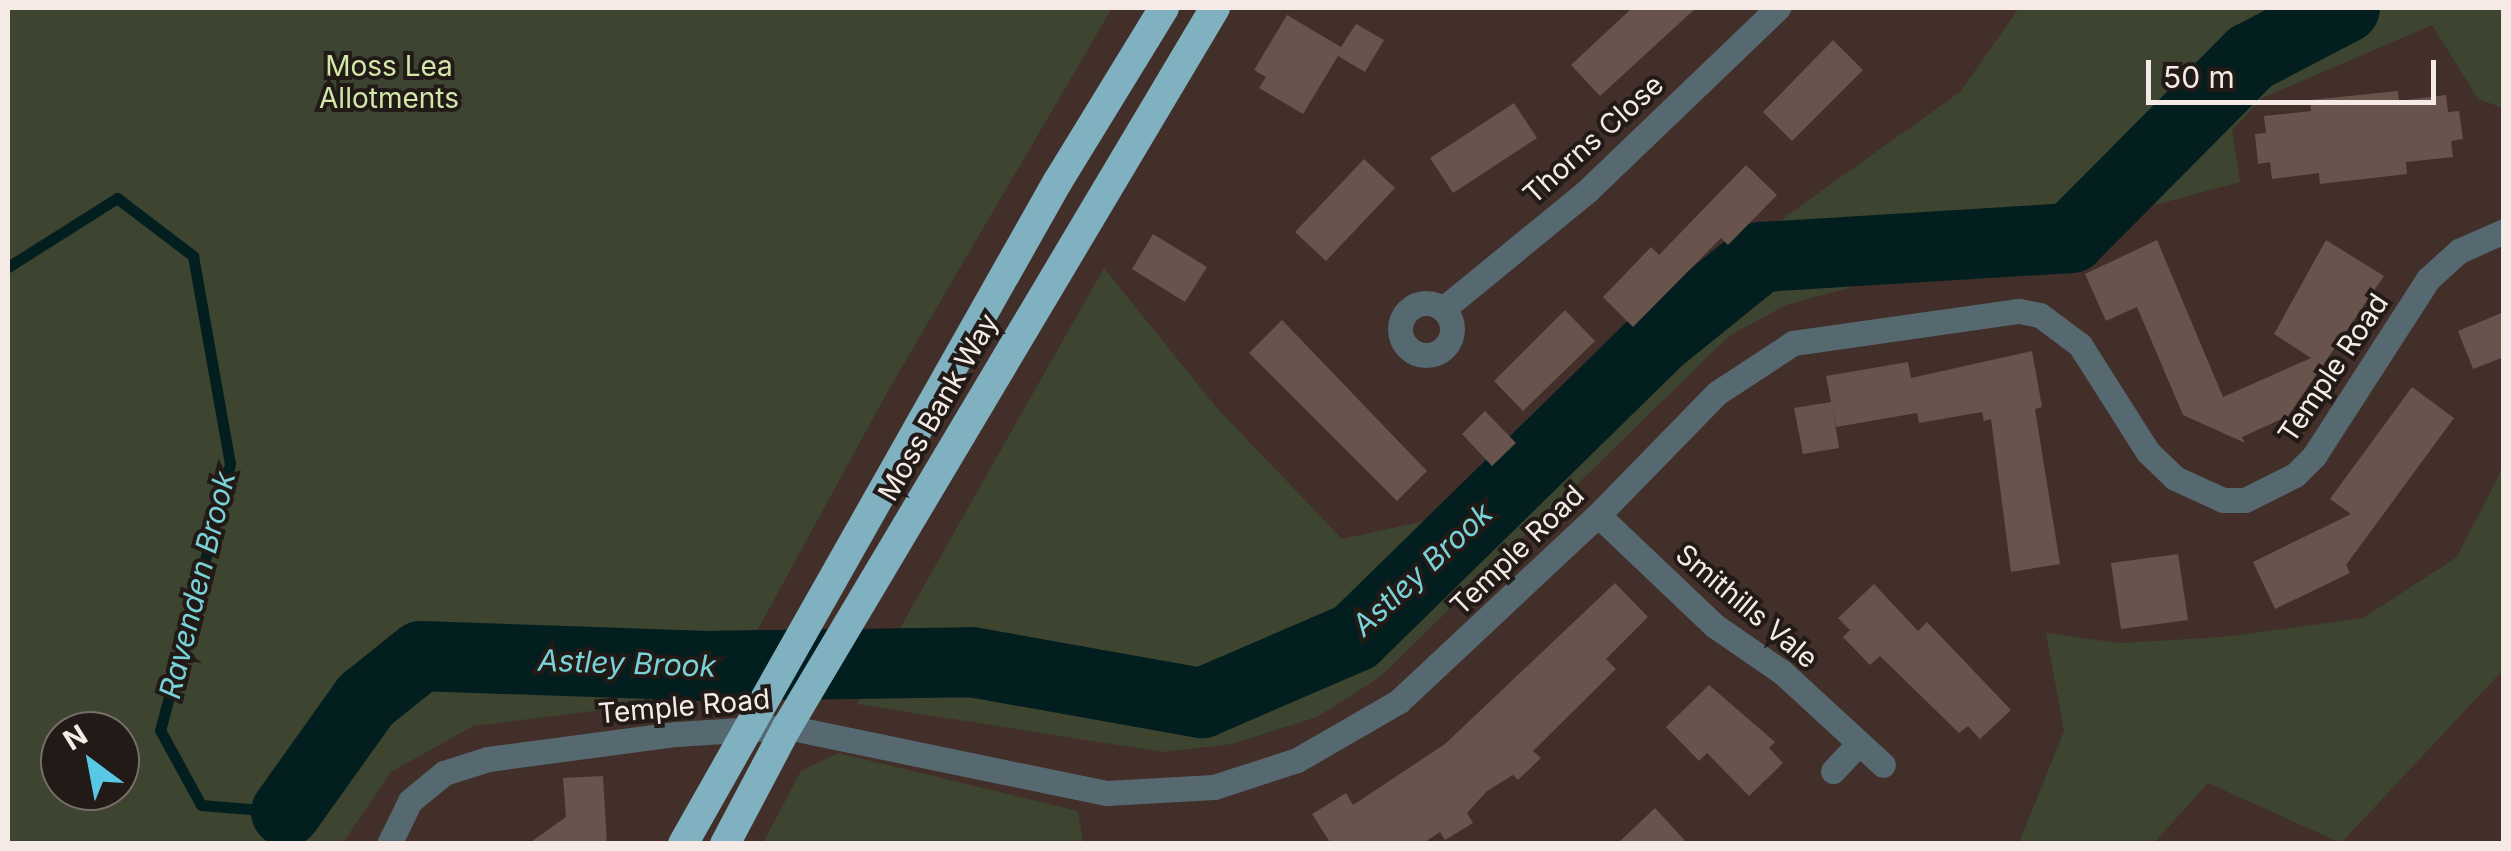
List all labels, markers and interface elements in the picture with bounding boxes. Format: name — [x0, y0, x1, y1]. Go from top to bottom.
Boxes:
scale bar — [2151, 40, 2441, 102]
park label: Moss Lea Allotments — [319, 49, 459, 115]
text: 50 m — [2163, 59, 2235, 95]
street label: Thorns Close — [1516, 67, 1670, 211]
street label: Temple Road — [2271, 287, 2395, 449]
street label: Moss Bank Way — [871, 307, 1005, 507]
water label: Ravenden Brook — [151, 468, 243, 702]
street label: Temple Road — [1443, 478, 1591, 622]
water label: Astley Brook — [1344, 495, 1500, 643]
street label: Smithills Vale — [1669, 537, 1825, 675]
water label: Astley Brook — [537, 642, 717, 684]
street label: Temple Road — [597, 682, 771, 730]
north arrow — [40, 711, 140, 811]
text: N — [57, 717, 93, 757]

